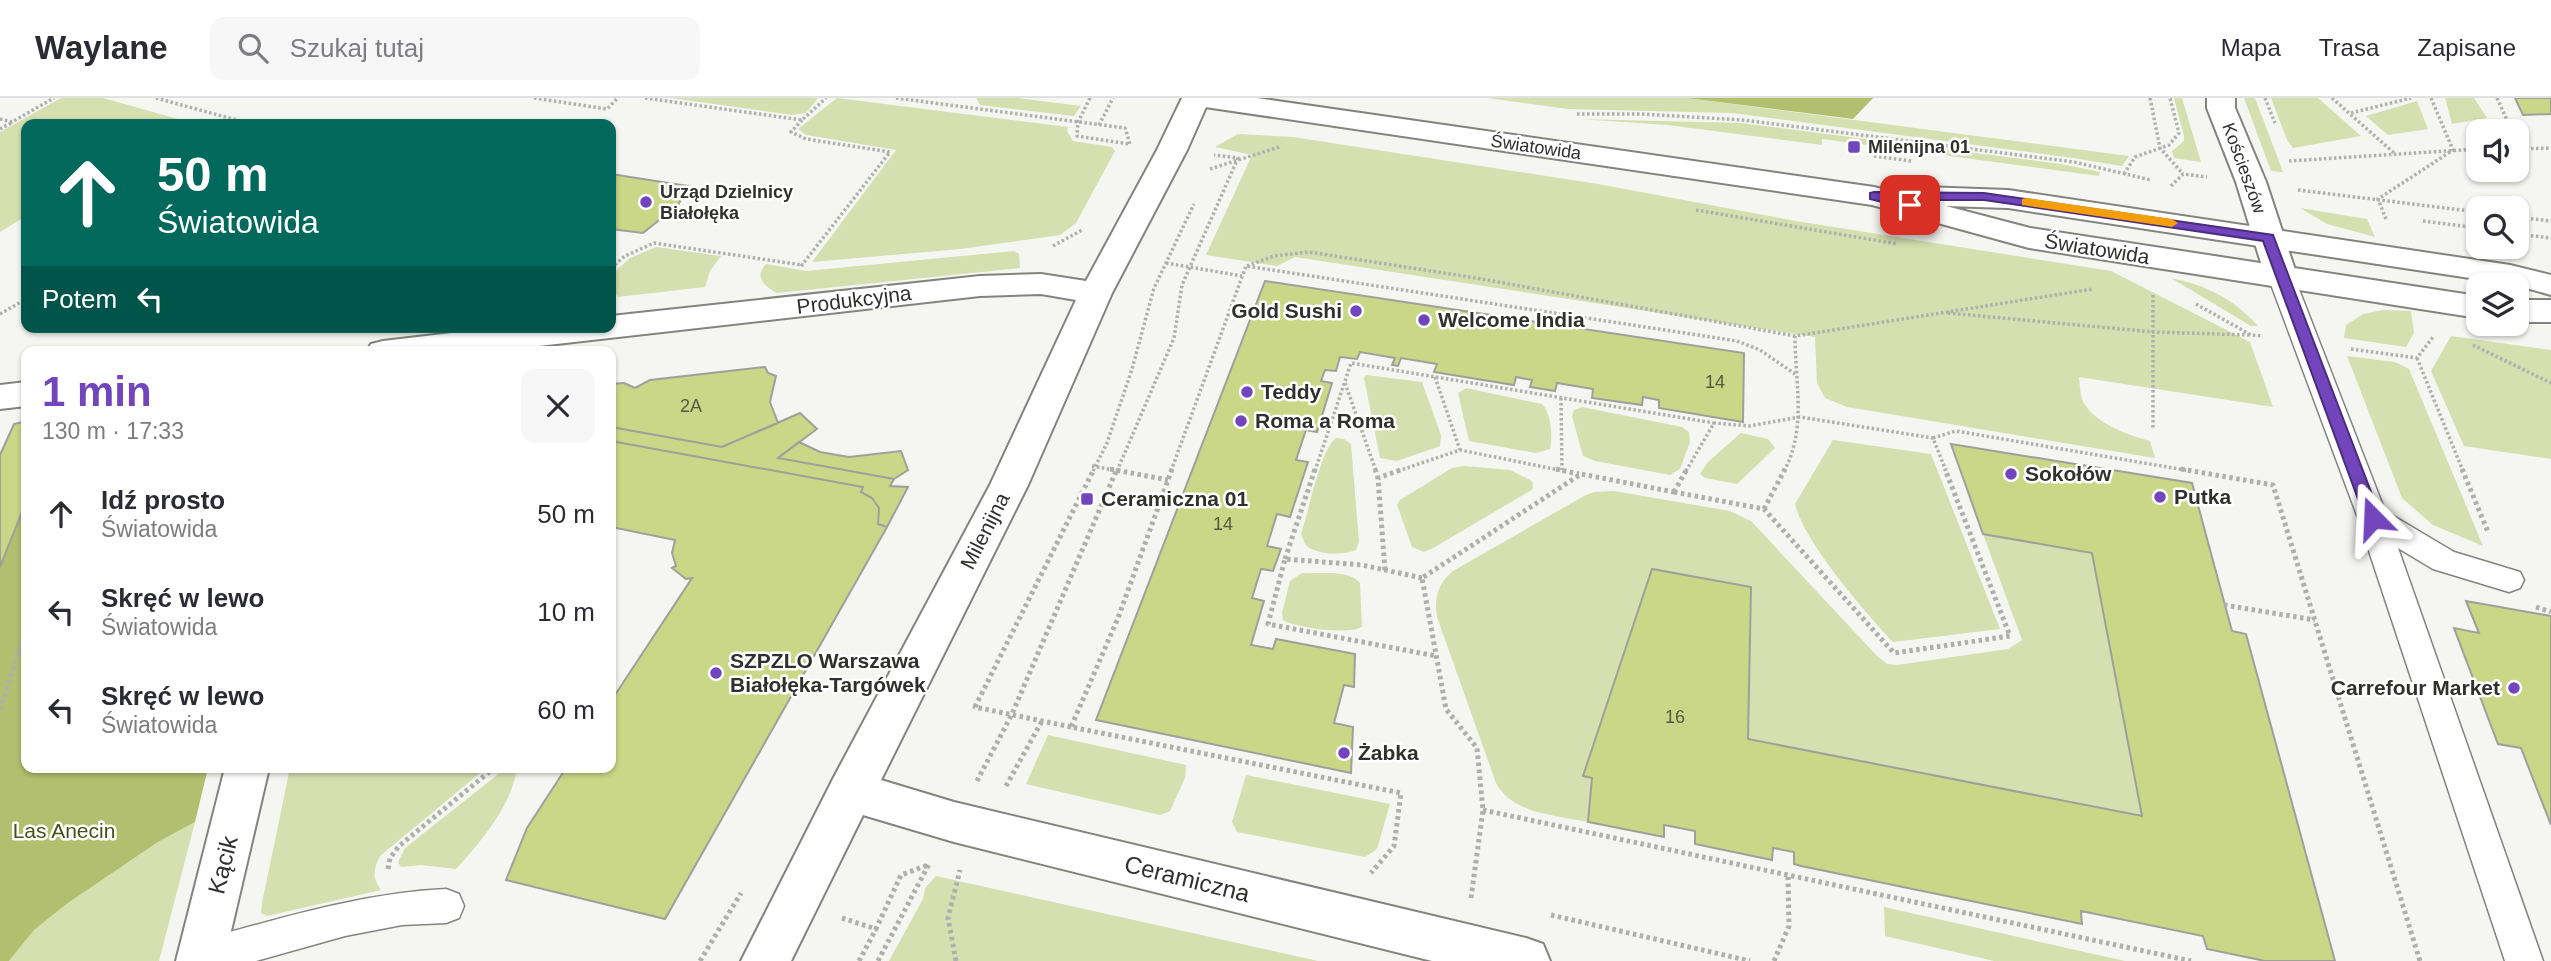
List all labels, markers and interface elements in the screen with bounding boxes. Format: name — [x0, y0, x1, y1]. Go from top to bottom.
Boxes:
search box — [210, 17, 700, 80]
text: Waylane — [35, 29, 168, 66]
icon: search — [234, 29, 272, 67]
text: Szukaj tutaj — [290, 33, 424, 63]
text: Mapa — [2221, 34, 2281, 61]
text: Trasa — [2319, 34, 2379, 61]
text: Zapisane — [2417, 34, 2516, 61]
map controls — [2466, 119, 2529, 336]
button: sound — [2466, 119, 2529, 182]
street label: Kościeszów — [2218, 120, 2270, 217]
street label: Światowida — [1490, 130, 1584, 163]
place label: Milenijna 01 — [1868, 137, 1970, 157]
marker: Milenijna 01 — [1846, 139, 1862, 155]
icon: ahead — [42, 147, 133, 238]
text: 50 m — [157, 147, 269, 201]
pin — [1880, 175, 1940, 235]
place label: Urząd Dzielnicy Białołęka — [660, 182, 793, 223]
icon: arrive — [1891, 186, 1929, 224]
marker: Urząd Dzielnicy Białołęka — [638, 194, 654, 210]
button: search — [2466, 196, 2529, 259]
text: Światowida — [157, 204, 319, 240]
street label: Światowida — [2043, 229, 2152, 268]
button: layers — [2466, 273, 2529, 336]
icon: left — [131, 280, 169, 318]
street label: Produkcyjna — [795, 281, 913, 318]
text: Potem — [42, 284, 117, 314]
place label: Gold Sushi — [1231, 299, 1342, 322]
marker: Gold Sushi — [1348, 303, 1364, 319]
place label: Welcome India — [1438, 308, 1585, 331]
marker: Welcome India — [1416, 312, 1432, 328]
text: 1 min — [42, 368, 152, 415]
button: close — [521, 369, 595, 443]
house number: 14 — [1705, 372, 1725, 392]
place label: Teddy — [1261, 380, 1322, 403]
marker: Teddy — [1239, 384, 1255, 400]
house number: 2A — [680, 396, 702, 416]
place label: Roma a Roma — [1255, 409, 1395, 432]
marker: Roma a Roma — [1233, 413, 1249, 429]
text: 130 m · 17:33 — [42, 418, 184, 444]
place label: Sokołów — [2025, 462, 2112, 485]
marker: Sokołów — [2003, 466, 2019, 482]
position arrow — [2336, 481, 2410, 555]
text: Idź prosto — [101, 485, 225, 515]
place label: Putka — [2174, 485, 2232, 508]
place label: Ceramiczna 01 — [1101, 487, 1248, 510]
street label: Milenijna — [955, 488, 1014, 573]
marker: Putka — [2152, 489, 2168, 505]
marker: Ceramiczna 01 — [1079, 491, 1095, 507]
icon: ahead — [42, 495, 80, 533]
text: 50 m — [537, 499, 595, 529]
house number: 14 — [1213, 514, 1233, 534]
text: Światowida — [101, 516, 217, 542]
text: Skręć w lewo — [101, 583, 264, 613]
icon: left — [42, 593, 80, 631]
text: 10 m — [537, 597, 595, 627]
text: Światowida — [101, 614, 217, 640]
place label: SZPZLO Warszawa Białołęka-Targówek — [730, 649, 926, 696]
marker: SZPZLO Warszawa Białołęka-Targówek — [708, 665, 724, 681]
place label: Carrefour Market — [2331, 676, 2500, 699]
marker: Carrefour Market — [2506, 680, 2522, 696]
text: Skręć w lewo — [101, 681, 264, 711]
icon: left — [42, 691, 80, 729]
text: 60 m — [537, 695, 595, 725]
house number: 16 — [1665, 707, 1685, 727]
text: Światowida — [101, 712, 217, 738]
place label: Żabka — [1358, 741, 1419, 764]
marker: Żabka — [1336, 745, 1352, 761]
park label: Las Anecin — [13, 819, 115, 842]
street label: Kącik — [202, 832, 243, 897]
street label: Ceramiczna — [1122, 850, 1253, 907]

